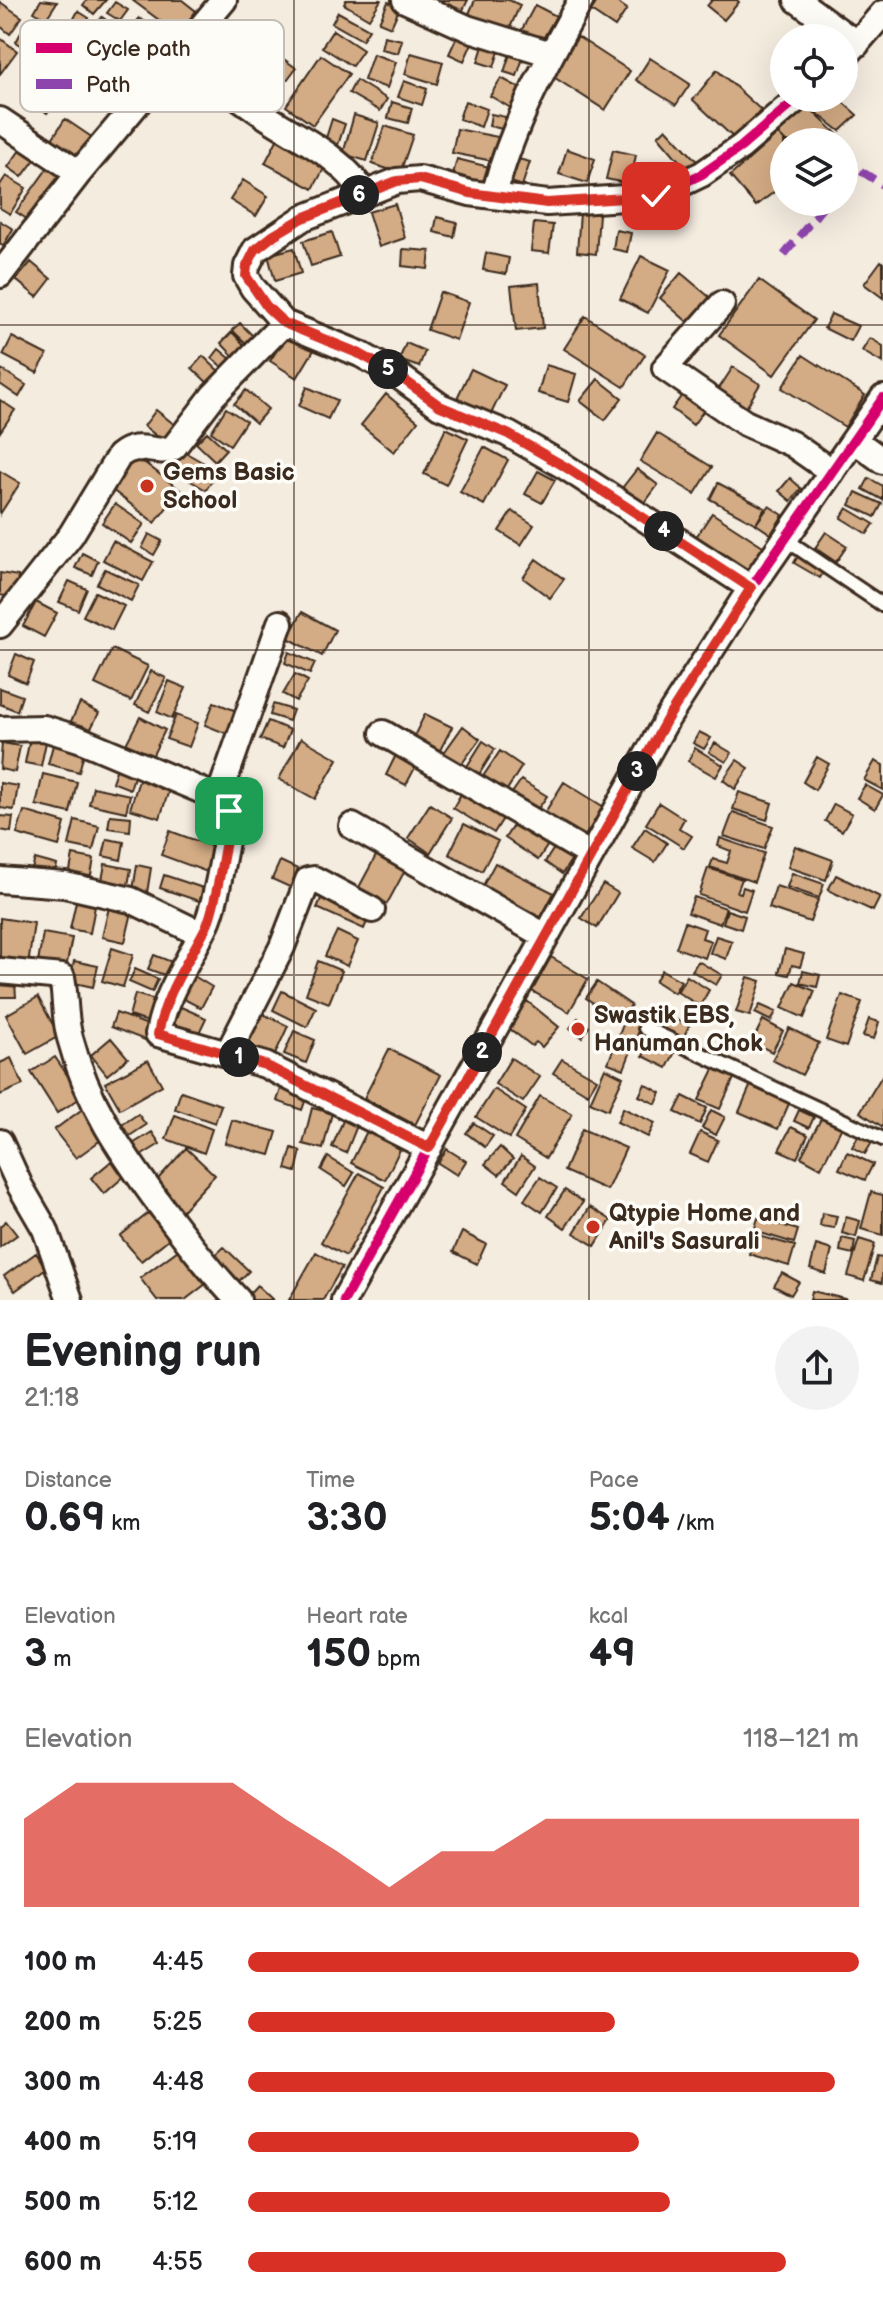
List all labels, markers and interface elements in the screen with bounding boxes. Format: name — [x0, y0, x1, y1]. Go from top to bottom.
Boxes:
legend — [20, 20, 284, 112]
map controls — [770, 24, 858, 216]
button: locate — [770, 24, 858, 112]
text: Cycle path — [86, 36, 191, 63]
text: Path — [86, 72, 130, 99]
button: layers — [770, 128, 858, 216]
pin — [622, 162, 690, 230]
icon: check — [634, 174, 678, 218]
pin: 6 — [339, 175, 379, 215]
text: 6 — [352, 181, 366, 208]
pin: 5 — [368, 349, 408, 389]
text: 5 — [382, 355, 394, 382]
place label: Gems Basic School — [163, 458, 295, 515]
marker: Gems Basic School — [138, 477, 156, 495]
pin: 4 — [644, 511, 684, 551]
text: 4 — [658, 517, 670, 544]
pin: 3 — [617, 751, 657, 791]
text: 3 — [631, 757, 643, 784]
pin — [195, 777, 263, 845]
icon: arrive — [207, 789, 251, 833]
place label: Swastik EBS, Hanuman Chok — [594, 1001, 763, 1058]
marker: Swastik EBS, Hanuman Chok — [569, 1020, 587, 1038]
pin: 2 — [462, 1032, 502, 1072]
pin: 1 — [219, 1037, 259, 1077]
text: 2 — [475, 1038, 489, 1065]
text: 1 — [234, 1043, 244, 1070]
place label: Qtypie Home and Anil's Sasurali — [608, 1199, 800, 1256]
marker: Qtypie Home and Anil's Sasurali — [584, 1218, 602, 1236]
text: Evening run — [24, 1326, 261, 1379]
button: share — [775, 1326, 859, 1410]
text: 21:18 — [24, 1383, 79, 1414]
text: Distance — [24, 1467, 112, 1494]
text: Time — [306, 1467, 355, 1494]
text: Pace — [589, 1467, 639, 1494]
text: 0.69 — [24, 1494, 105, 1542]
text: 3:30 — [306, 1494, 388, 1542]
text: 5:04 — [589, 1494, 670, 1542]
text: km — [105, 1510, 140, 1537]
text: /km — [670, 1510, 715, 1537]
text: Elevation — [24, 1603, 116, 1630]
text: Heart rate — [306, 1603, 408, 1630]
text: kcal — [589, 1603, 628, 1630]
text: 3 — [24, 1630, 47, 1678]
text: 150 — [306, 1630, 371, 1678]
text: 49 — [589, 1630, 636, 1678]
text: m — [47, 1646, 72, 1673]
text: bpm — [371, 1646, 420, 1673]
text: Elevation — [24, 1724, 132, 1755]
text: 118–121 m — [743, 1724, 859, 1755]
text: 100 m — [24, 1947, 97, 1978]
text: 4:45 — [152, 1947, 204, 1978]
text: 200 m — [24, 2007, 101, 2038]
text: 5:25 — [152, 2007, 202, 2038]
text: 300 m — [24, 2067, 101, 2098]
text: 4:48 — [152, 2067, 204, 2098]
text: 400 m — [24, 2127, 101, 2158]
text: 5:19 — [152, 2127, 197, 2158]
text: 500 m — [24, 2187, 101, 2218]
text: 5:12 — [152, 2187, 198, 2218]
text: 600 m — [24, 2247, 101, 2278]
text: 4:55 — [152, 2247, 203, 2278]

